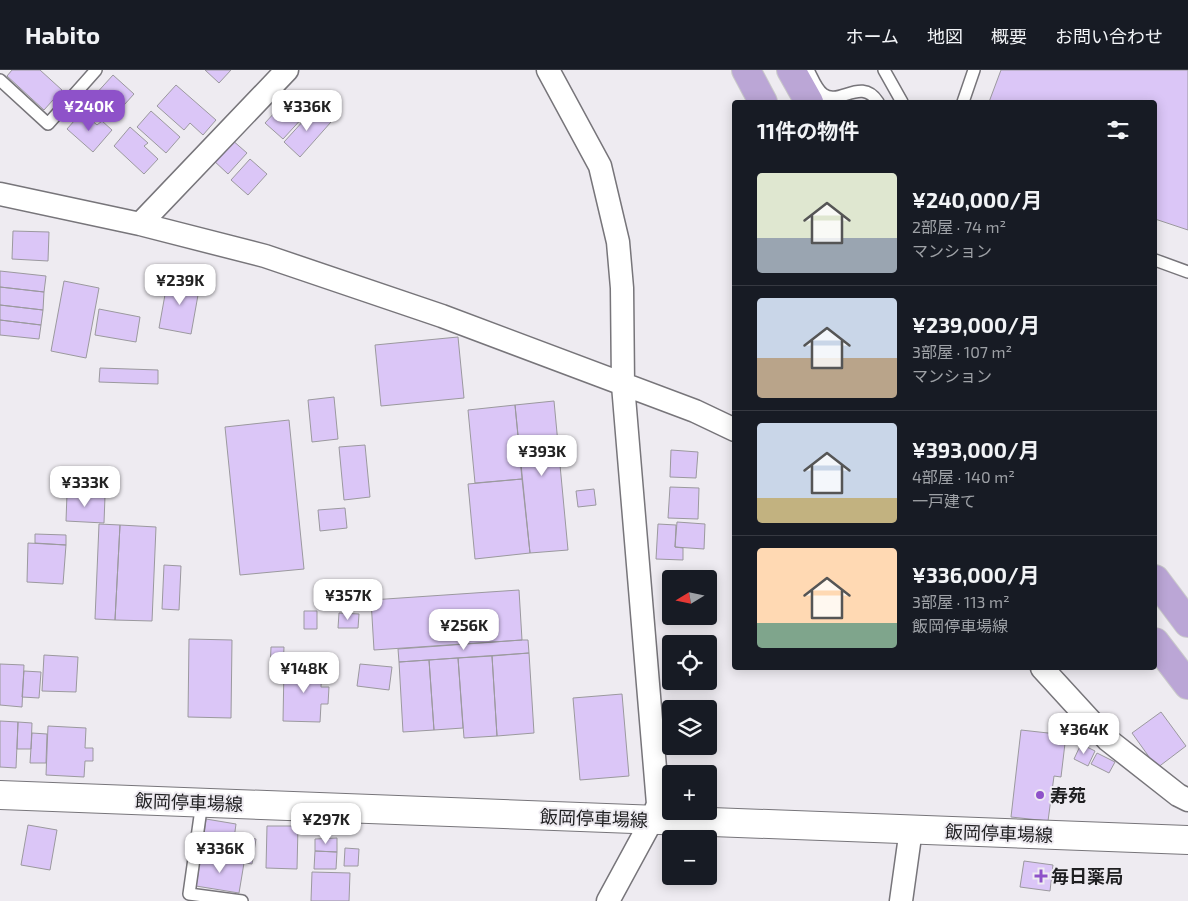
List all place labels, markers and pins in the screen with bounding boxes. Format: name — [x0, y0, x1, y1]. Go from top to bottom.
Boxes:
pin: ¥240K — [54, 90, 124, 132]
pin: ¥336K — [272, 90, 342, 132]
pin: ¥239K — [145, 264, 215, 306]
pin: ¥393K — [507, 434, 577, 477]
pin: ¥333K — [50, 466, 120, 508]
pin: ¥357K — [313, 578, 383, 621]
pin: ¥256K — [429, 608, 499, 651]
pin: ¥148K — [269, 652, 339, 694]
pin: ¥364K — [1049, 712, 1119, 755]
place label: 寿苑 — [1050, 784, 1086, 806]
marker: 寿苑 — [1034, 789, 1046, 801]
pin: ¥297K — [291, 802, 361, 845]
pin: ¥336K — [185, 832, 255, 874]
place label: 毎日薬局 — [1051, 865, 1123, 887]
marker: 毎日薬局 — [1035, 870, 1047, 882]

